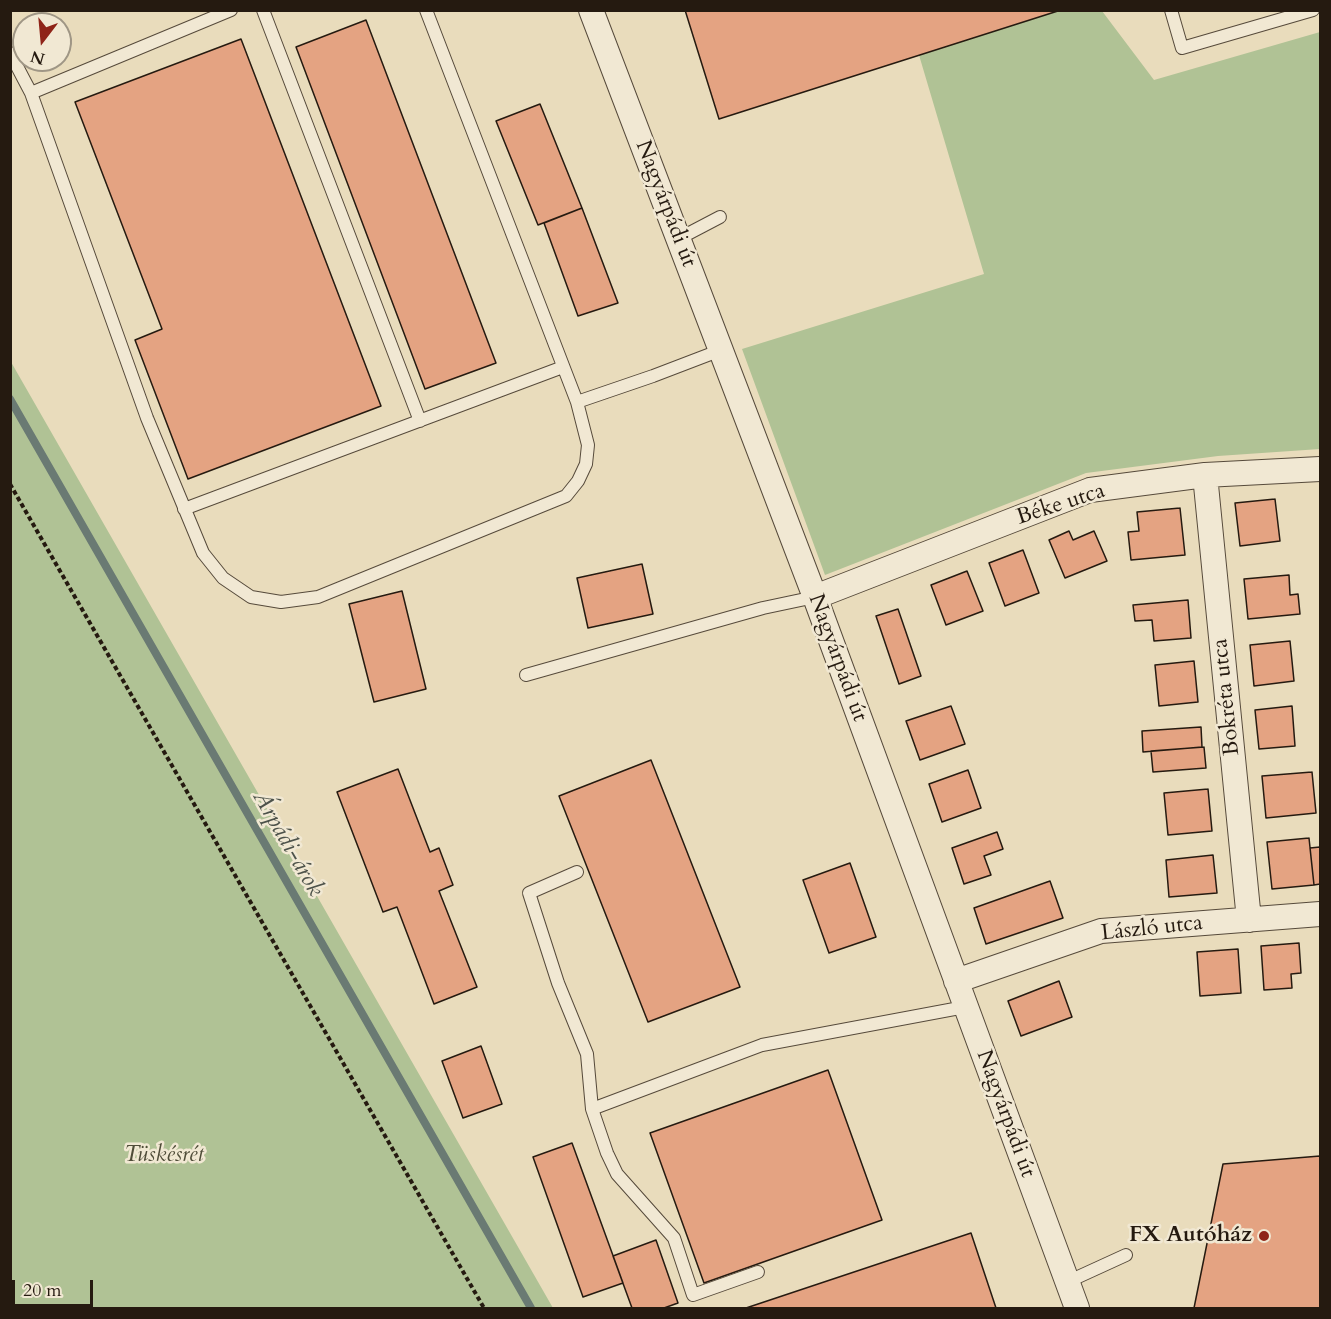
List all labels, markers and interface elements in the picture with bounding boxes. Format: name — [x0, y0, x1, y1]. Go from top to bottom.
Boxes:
north arrow — [12, 12, 72, 72]
text: N — [28, 45, 47, 70]
street label: Nagyárpádi út — [629, 137, 701, 271]
street label: Béke utca — [1014, 478, 1108, 532]
street label: Nagyárpádi út — [802, 591, 872, 725]
street label: Bokréta utca — [1208, 637, 1246, 757]
water label: Árpádi-árok — [245, 786, 329, 902]
street label: László utca — [1100, 911, 1204, 947]
street label: Nagyárpádi út — [970, 1047, 1040, 1181]
park label: Tüskésrét — [124, 1143, 204, 1169]
place label: FX Autóház — [1129, 1223, 1252, 1249]
marker: FX Autóház — [1257, 1229, 1271, 1243]
scale bar — [15, 1268, 96, 1306]
text: 20 m — [23, 1278, 62, 1303]

